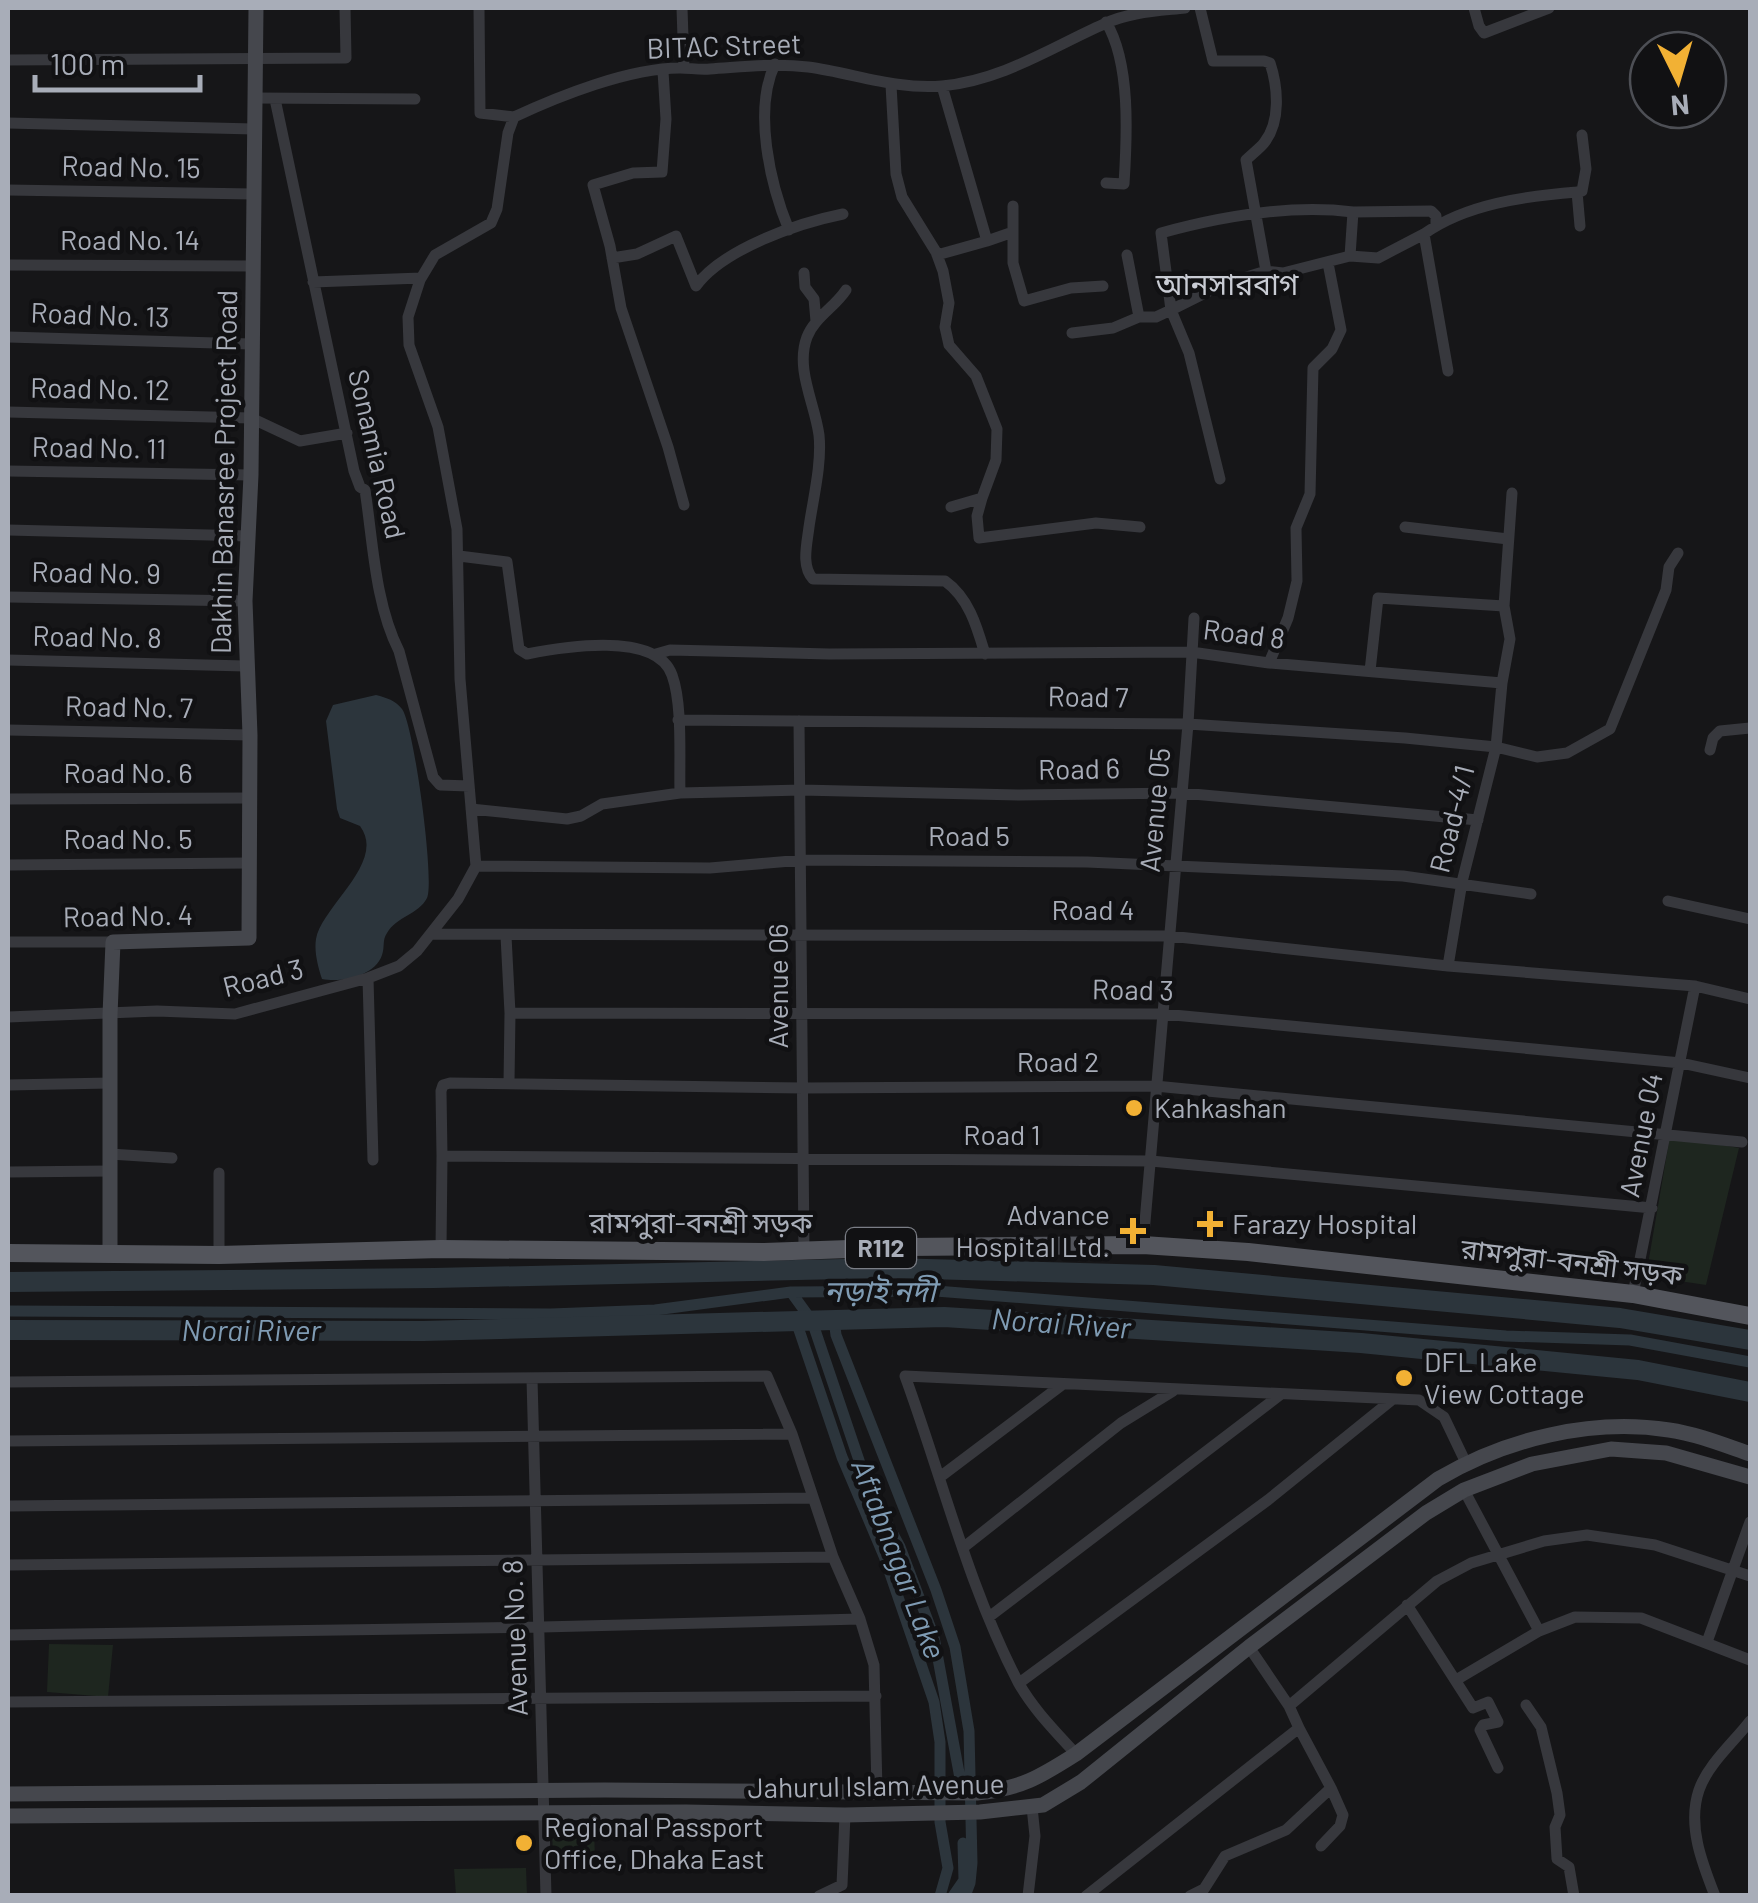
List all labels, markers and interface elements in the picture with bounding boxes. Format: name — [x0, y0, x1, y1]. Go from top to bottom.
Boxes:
street label: BITAC Street — [646, 25, 802, 65]
scale bar — [35, 30, 200, 92]
north arrow — [1628, 30, 1728, 130]
text: 100 m — [50, 45, 125, 81]
text: N — [1670, 88, 1691, 124]
street label: Road No. 15 — [61, 148, 201, 184]
street label: Road No. 14 — [60, 222, 200, 256]
district label: আনসারবাগ — [1155, 265, 1299, 301]
street label: Dakhin Banasree Project Road — [203, 290, 243, 654]
street label: Road No. 13 — [30, 295, 170, 333]
street label: Sonamia Road — [342, 366, 414, 542]
street label: Road No. 12 — [30, 370, 170, 406]
street label: Road No. 11 — [31, 429, 167, 465]
street label: Road No. 9 — [31, 554, 161, 590]
street label: Road 8 — [1201, 611, 1287, 655]
street label: Road No. 8 — [32, 618, 162, 654]
street label: Road 7 — [1047, 678, 1129, 714]
street label: Road No. 7 — [65, 688, 193, 724]
street label: Avenue 05 — [1132, 746, 1176, 874]
street label: Road 6 — [1038, 750, 1120, 786]
street label: Road No. 6 — [63, 755, 193, 789]
street label: Road-4/1 — [1421, 762, 1481, 876]
street label: Road 5 — [928, 818, 1010, 852]
street label: Road No. 5 — [63, 821, 193, 855]
street label: Road 4 — [1052, 892, 1134, 926]
street label: Road No. 4 — [63, 897, 193, 933]
street label: Avenue 06 — [760, 924, 794, 1048]
street label: Road 3 — [219, 951, 307, 1003]
street label: Road 3 — [1092, 971, 1174, 1007]
street label: Road 2 — [1017, 1044, 1099, 1078]
street label: Avenue 04 — [1611, 1070, 1669, 1200]
place label: Kahkashan — [1154, 1090, 1287, 1124]
marker: Kahkashan — [1123, 1097, 1145, 1119]
street label: Road 1 — [963, 1117, 1041, 1151]
place label: Advance Hospital Ltd. — [955, 1197, 1110, 1263]
street label: রামপুরা-বনশ্রী সড়ক — [588, 1205, 813, 1240]
place label: Farazy Hospital — [1232, 1206, 1417, 1240]
marker: Farazy Hospital — [1197, 1211, 1223, 1237]
marker: Advance Hospital Ltd. — [1120, 1218, 1146, 1244]
road number: R112 — [846, 1228, 916, 1268]
street label: রামপুরা-বনশ্রী সড়ক — [1458, 1230, 1685, 1293]
water label: নড়াই নদী — [824, 1272, 941, 1308]
water label: Norai River — [990, 1299, 1133, 1345]
water label: Norai River — [181, 1311, 322, 1347]
place label: DFL Lake View Cottage — [1424, 1344, 1585, 1410]
marker: DFL Lake View Cottage — [1393, 1367, 1415, 1389]
water label: Aftabnagar Lake — [845, 1453, 955, 1663]
street label: Avenue No. 8 — [494, 1559, 534, 1717]
street label: Jahurul Islam Avenue — [747, 1766, 1005, 1804]
place label: Regional Passport Office, Dhaka East — [544, 1809, 765, 1875]
marker: Regional Passport Office, Dhaka East — [513, 1832, 535, 1854]

